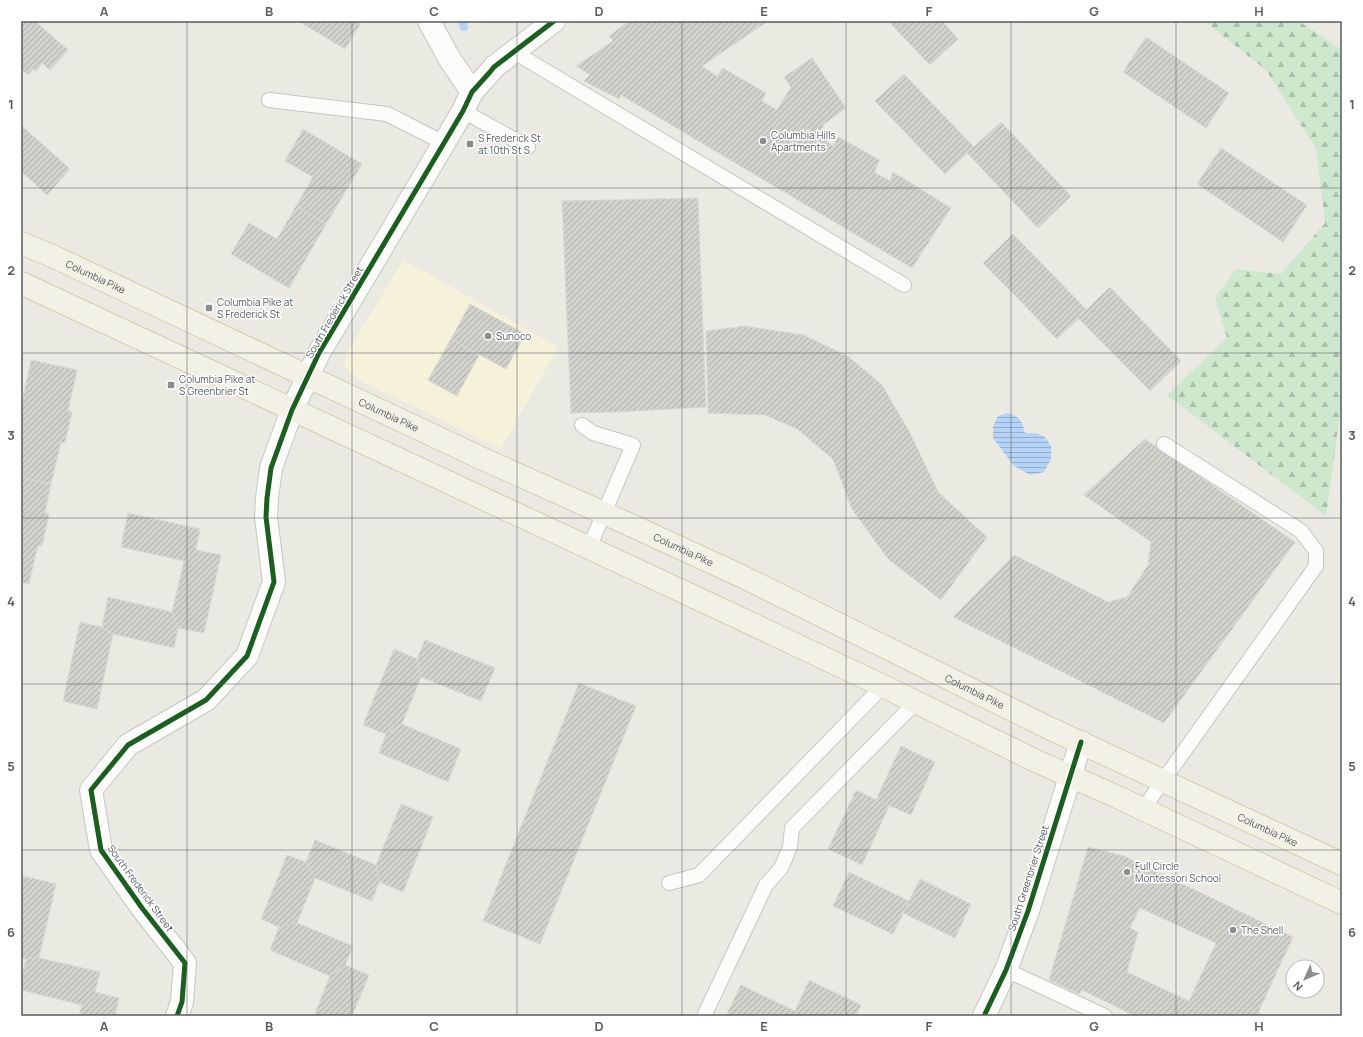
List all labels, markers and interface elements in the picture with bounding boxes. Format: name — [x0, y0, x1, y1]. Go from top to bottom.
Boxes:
text: A — [100, 2, 109, 20]
text: B — [265, 2, 273, 20]
text: C — [429, 2, 439, 20]
text: D — [594, 2, 604, 20]
text: E — [760, 2, 768, 20]
text: F — [926, 2, 933, 20]
text: G — [1089, 2, 1099, 20]
text: H — [1254, 2, 1264, 20]
text: 1 — [8, 95, 14, 113]
text: 1 — [1349, 95, 1355, 113]
place label: Columbia Hills Apartments — [771, 128, 836, 154]
place label: S Frederick St at 10th St S — [478, 131, 541, 157]
marker: Columbia Hills Apartments — [758, 136, 768, 146]
marker: S Frederick St at 10th St S — [465, 139, 475, 149]
street label: Columbia Pike — [63, 256, 128, 297]
text: 2 — [7, 261, 15, 279]
text: 2 — [1348, 261, 1356, 279]
street label: South Frederick Street — [302, 263, 366, 361]
place label: Columbia Pike at S Frederick St — [217, 295, 293, 321]
marker: Columbia Pike at S Frederick St — [204, 303, 214, 313]
place label: Sunoco — [496, 329, 531, 343]
marker: Sunoco — [483, 331, 493, 341]
place label: Columbia Pike at S Greenbrier St — [179, 372, 255, 398]
marker: Columbia Pike at S Greenbrier St — [166, 380, 176, 390]
street label: Columbia Pike — [357, 395, 421, 435]
text: 3 — [7, 426, 15, 444]
text: 3 — [1348, 426, 1356, 444]
street label: Columbia Pike — [651, 530, 716, 569]
text: 4 — [7, 592, 15, 610]
text: 4 — [1348, 592, 1356, 610]
street label: Columbia Pike — [943, 671, 1007, 712]
text: 5 — [7, 757, 15, 775]
text: 5 — [1348, 757, 1356, 775]
street label: Columbia Pike — [1235, 810, 1300, 850]
street label: South Greenbrier Street — [1004, 823, 1052, 933]
street label: South Frederick Street — [105, 842, 177, 934]
place label: Full Circle Montessori School — [1135, 859, 1221, 885]
marker: Full Circle Montessori School — [1122, 867, 1132, 877]
text: 6 — [7, 923, 15, 941]
place label: The Shell — [1241, 923, 1283, 937]
text: 6 — [1348, 923, 1356, 941]
marker: The Shell — [1228, 925, 1238, 935]
north arrow — [1285, 959, 1325, 999]
text: N — [1289, 978, 1306, 995]
text: A — [100, 1017, 109, 1035]
text: B — [265, 1017, 273, 1035]
text: C — [429, 1017, 439, 1035]
text: D — [594, 1017, 604, 1035]
text: E — [760, 1017, 768, 1035]
text: F — [926, 1017, 933, 1035]
text: G — [1089, 1017, 1099, 1035]
text: H — [1254, 1017, 1264, 1035]

